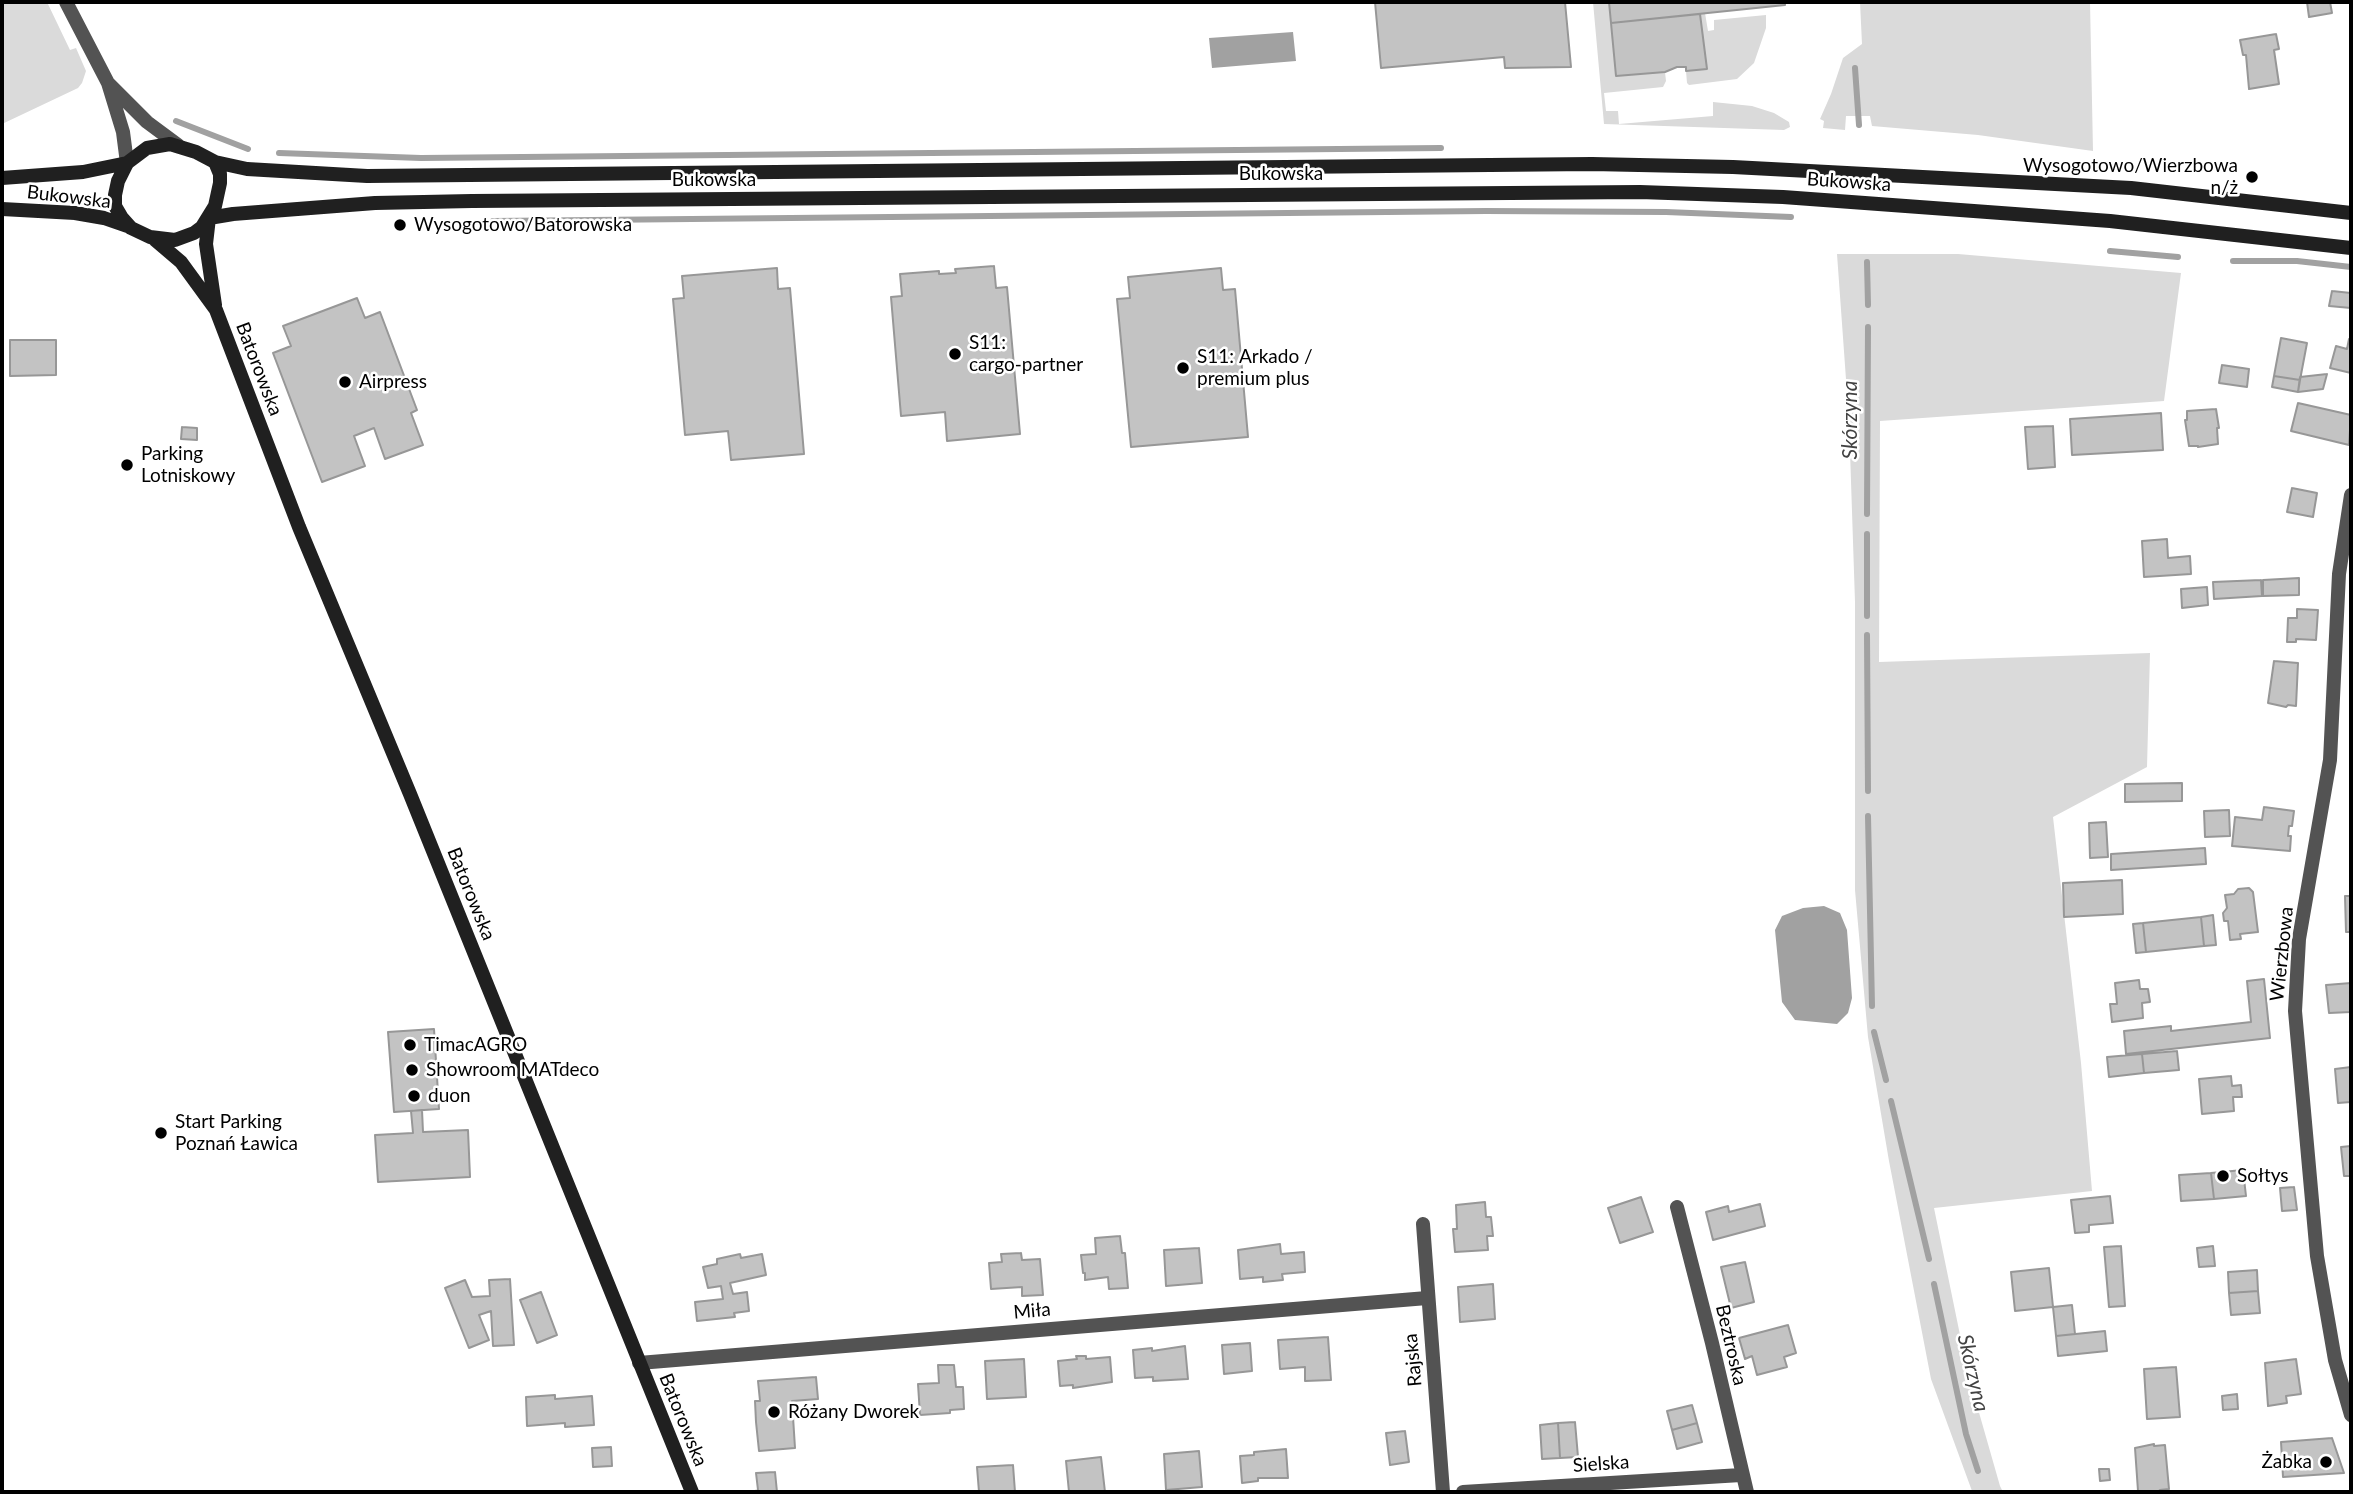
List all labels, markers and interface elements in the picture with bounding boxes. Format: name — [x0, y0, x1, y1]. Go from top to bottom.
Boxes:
place label: Wysogotowo/Wierzbowa n/ż — [2023, 155, 2238, 199]
street label: Bukowska — [1239, 163, 1323, 185]
street label: Bukowska — [1806, 168, 1892, 196]
street label: Bukowska — [672, 169, 756, 191]
marker: Wysogotowo/Wierzbowa n/ż — [2244, 169, 2260, 185]
street label: Bukowska — [26, 181, 112, 213]
place label: Wysogotowo/Batorowska — [414, 214, 632, 236]
marker: Wysogotowo/Batorowska — [392, 217, 408, 233]
street label: Batorowska — [231, 319, 287, 419]
place label: S11: cargo-partner — [969, 332, 1083, 376]
marker: S11: cargo-partner — [947, 346, 963, 362]
place label: S11: Arkado / premium plus — [1197, 346, 1313, 390]
marker: S11: Arkado / premium plus — [1175, 360, 1191, 376]
place label: Airpress — [359, 371, 427, 393]
marker: Airpress — [337, 374, 353, 390]
water label: Skórzyna — [1837, 381, 1863, 459]
place label: Parking Lotniskowy — [141, 443, 235, 487]
marker: Parking Lotniskowy — [119, 457, 135, 473]
street label: Batorowska — [442, 844, 500, 944]
street label: Wierzbowa — [2266, 905, 2298, 1003]
place label: TimacAGRO — [424, 1034, 527, 1056]
marker: TimacAGRO — [402, 1037, 418, 1053]
place label: Showroom MATdeco — [426, 1059, 599, 1081]
marker: Showroom MATdeco — [404, 1062, 420, 1078]
place label: duon — [428, 1085, 471, 1107]
marker: duon — [406, 1088, 422, 1104]
place label: Start Parking Poznań Ławica — [175, 1111, 298, 1155]
marker: Start Parking Poznań Ławica — [153, 1125, 169, 1141]
place label: Sołtys — [2237, 1165, 2289, 1187]
marker: Sołtys — [2215, 1168, 2231, 1184]
street label: Miła — [1012, 1298, 1052, 1324]
street label: Beztroska — [1711, 1302, 1751, 1388]
water label: Skórzyna — [1952, 1332, 1994, 1414]
street label: Rajska — [1399, 1333, 1427, 1387]
street label: Batorowska — [654, 1370, 712, 1470]
place label: Różany Dworek — [788, 1401, 919, 1423]
marker: Różany Dworek — [766, 1404, 782, 1420]
street label: Sielska — [1572, 1451, 1630, 1477]
place label: Żabka — [2261, 1451, 2312, 1473]
marker: Żabka — [2318, 1454, 2334, 1470]

